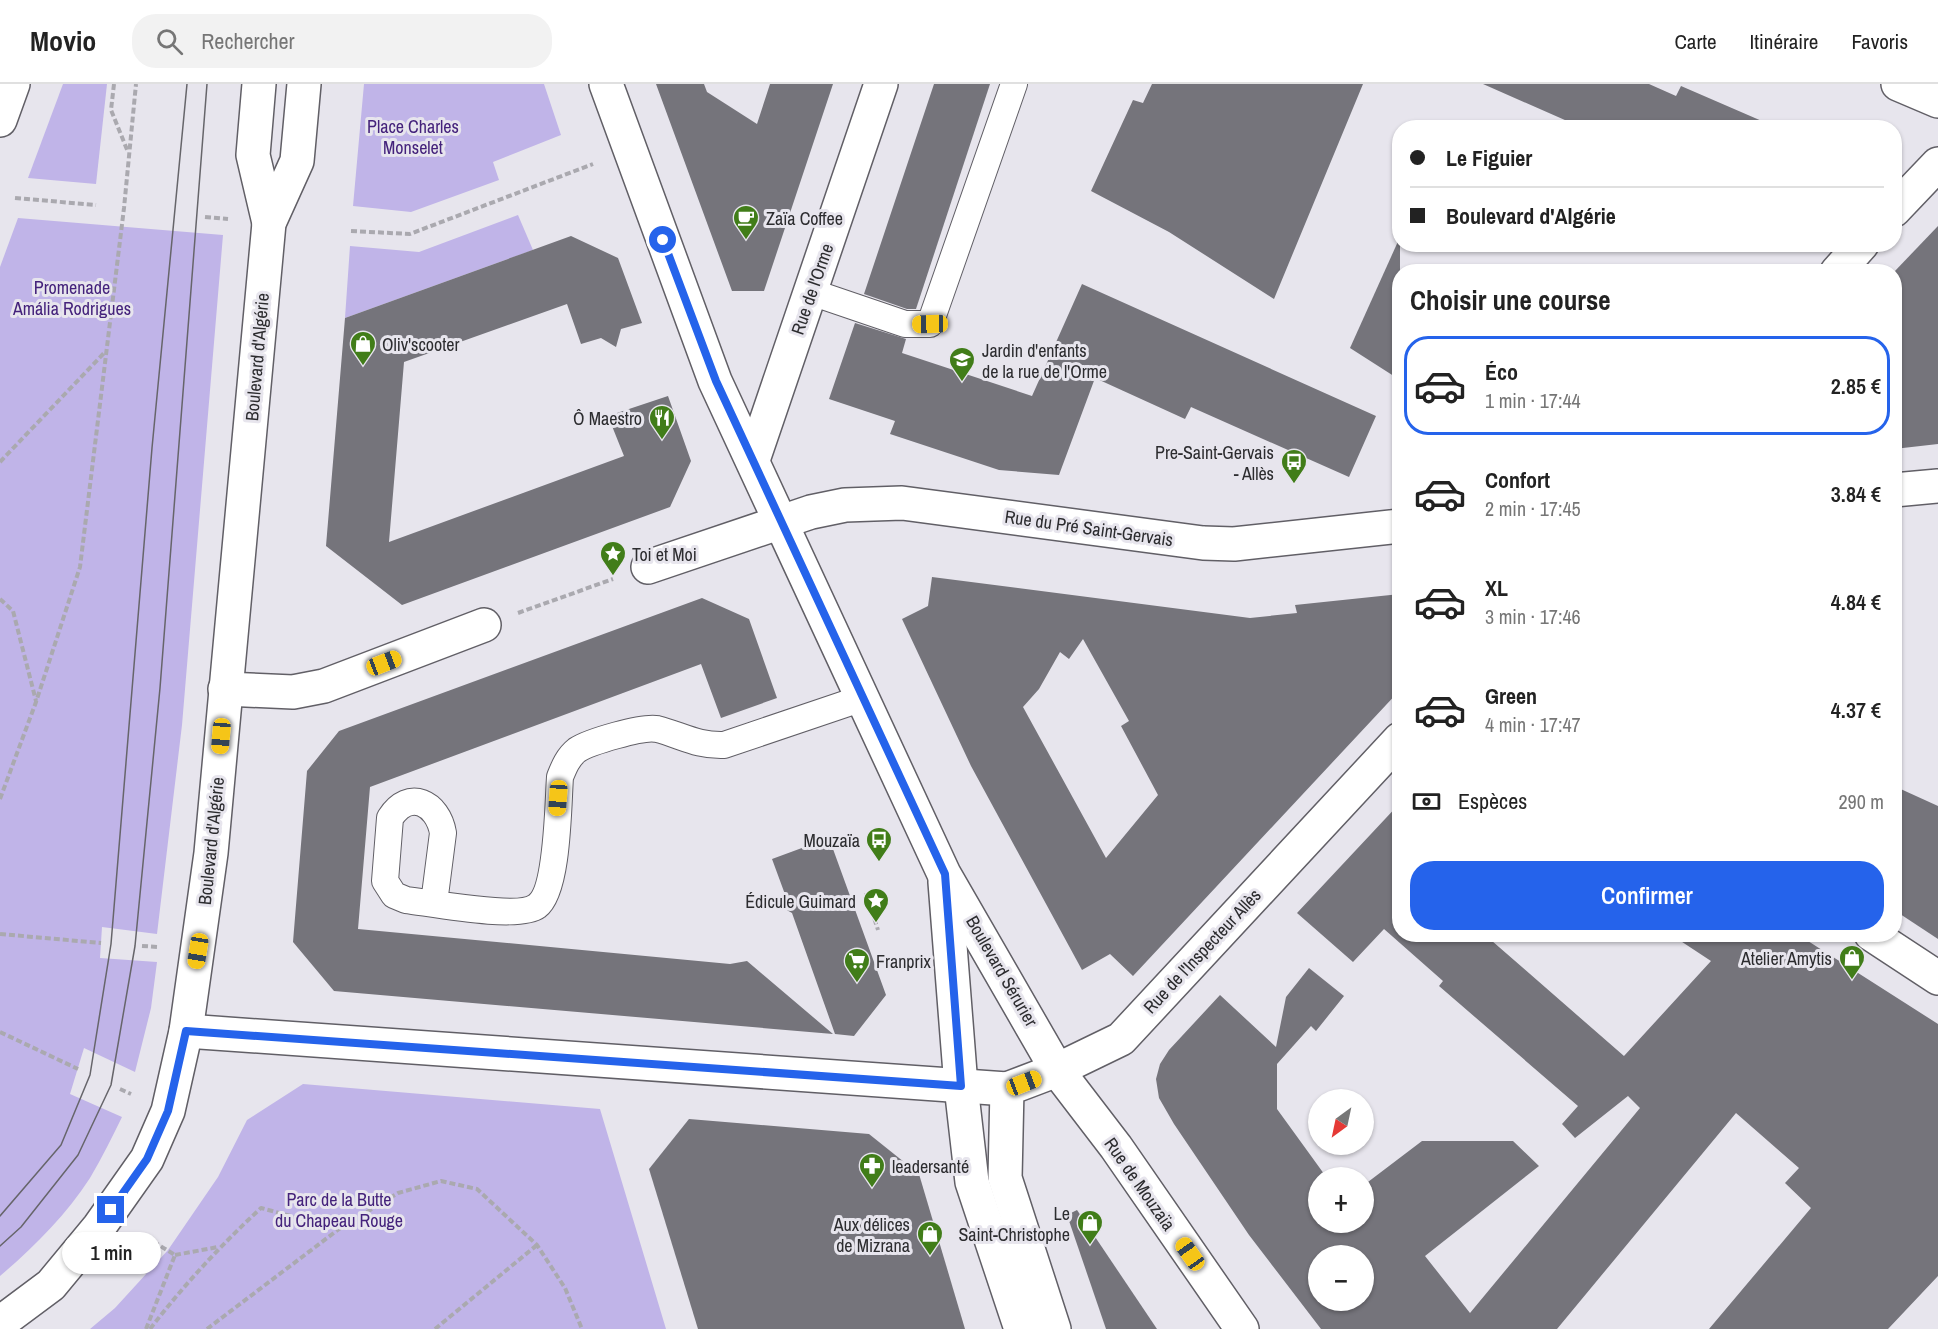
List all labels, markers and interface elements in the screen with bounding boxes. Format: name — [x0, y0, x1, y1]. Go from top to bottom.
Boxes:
search box — [132, 14, 552, 68]
text: Movio — [30, 22, 96, 60]
icon: search — [153, 25, 186, 58]
text: Rechercher — [201, 26, 295, 56]
text: Carte — [1674, 27, 1717, 56]
text: Itinéraire — [1750, 27, 1818, 56]
text: Favoris — [1851, 27, 1908, 56]
park label: Place Charles Monselet — [367, 114, 459, 160]
text: Le Figuier — [1446, 143, 1532, 173]
text: Boulevard d'Algérie — [1446, 201, 1616, 231]
cafe icon: Zaïa Coffee — [731, 203, 761, 241]
place label: Zaïa Coffee — [766, 206, 843, 231]
route start — [649, 226, 676, 253]
street label: Rue de l'Orme — [785, 240, 839, 338]
park label: Promenade Amália Rodrigues — [12, 275, 131, 321]
text: Choisir une course — [1410, 282, 1611, 318]
street label: Boulevard d'Algérie — [239, 292, 275, 422]
car — [912, 315, 948, 333]
shop icon: Oliv'scooter — [348, 329, 378, 367]
place label: Oliv'scooter — [382, 332, 460, 357]
place label: Jardin d'enfants de la rue de l'Orme — [982, 338, 1107, 384]
school or university icon: Jardin d'enfants de la rue de l'Orme — [947, 345, 977, 383]
text: Éco — [1485, 357, 1518, 387]
icon: car — [1413, 359, 1467, 413]
text: 2.85 € — [1831, 371, 1881, 401]
text: 1 min · 17:44 — [1485, 387, 1581, 414]
restaurant icon: Ô Maestro — [647, 403, 677, 441]
place label: Ô Maestro — [573, 406, 642, 431]
place label: Pre-Saint-Gervais - Allès — [1155, 440, 1274, 486]
bus stop icon: Pre-Saint-Gervais - Allès — [1279, 447, 1309, 485]
text: Confort — [1485, 465, 1550, 495]
icon: car — [1413, 467, 1467, 521]
text: 3.84 € — [1831, 479, 1881, 509]
text: 2 min · 17:45 — [1485, 495, 1581, 522]
street label: Rue du Pré Saint-Gervais — [1003, 504, 1175, 552]
place icon: Toi et Moi — [598, 539, 628, 577]
place label: Toi et Moi — [632, 542, 697, 567]
text: XL — [1485, 573, 1508, 603]
icon: car — [1413, 575, 1467, 629]
text: 4.84 € — [1831, 587, 1881, 617]
text: 3 min · 17:46 — [1485, 603, 1581, 630]
car — [364, 648, 404, 678]
text: Green — [1485, 681, 1537, 711]
icon: car — [1413, 683, 1467, 737]
text: 4.37 € — [1831, 695, 1881, 725]
text: 4 min · 17:47 — [1485, 711, 1581, 738]
car — [210, 717, 232, 755]
street label: Boulevard d'Algérie — [192, 776, 230, 906]
car — [548, 779, 568, 817]
icon: cash — [1410, 785, 1443, 818]
text: Espèces — [1458, 786, 1527, 816]
text: 290 m — [1838, 788, 1884, 815]
bus stop icon: Mouzaïa — [864, 825, 894, 863]
place label: Mouzaïa — [803, 828, 860, 853]
button: Confirmer — [1410, 861, 1884, 930]
street label: Rue de l'Inspecteur Allès — [1138, 883, 1266, 1019]
place icon: Édicule Guimard — [861, 886, 891, 924]
place label: Édicule Guimard — [745, 889, 856, 914]
street label: Boulevard Sérurier — [960, 911, 1044, 1031]
car — [186, 932, 210, 970]
shop icon: Atelier Amytis — [1837, 943, 1867, 981]
supermarket icon: Franprix — [842, 946, 872, 984]
place label: Atelier Amytis — [1740, 946, 1832, 971]
place label: Franprix — [876, 949, 932, 974]
car — [1004, 1068, 1044, 1098]
north arrow — [1308, 1089, 1374, 1155]
map controls — [1308, 1089, 1374, 1311]
street label: Rue de Mouzaïa — [1099, 1132, 1181, 1236]
pharmacy icon: leadersanté — [857, 1151, 887, 1189]
place label: leadersanté — [892, 1154, 969, 1179]
button: + — [1308, 1167, 1374, 1233]
park label: Parc de la Butte du Chapeau Rouge — [275, 1187, 403, 1233]
route end — [97, 1196, 124, 1223]
place label: Le Saint-Christophe — [958, 1201, 1070, 1247]
shop icon: Le Saint-Christophe — [1075, 1208, 1105, 1246]
place label: Aux délices de Mizrana — [833, 1212, 910, 1258]
shop icon: Aux délices de Mizrana — [915, 1219, 945, 1257]
callout: 1 min — [62, 1231, 160, 1273]
car — [1172, 1234, 1208, 1274]
text: 1 min — [90, 1239, 133, 1266]
button: − — [1308, 1245, 1374, 1311]

